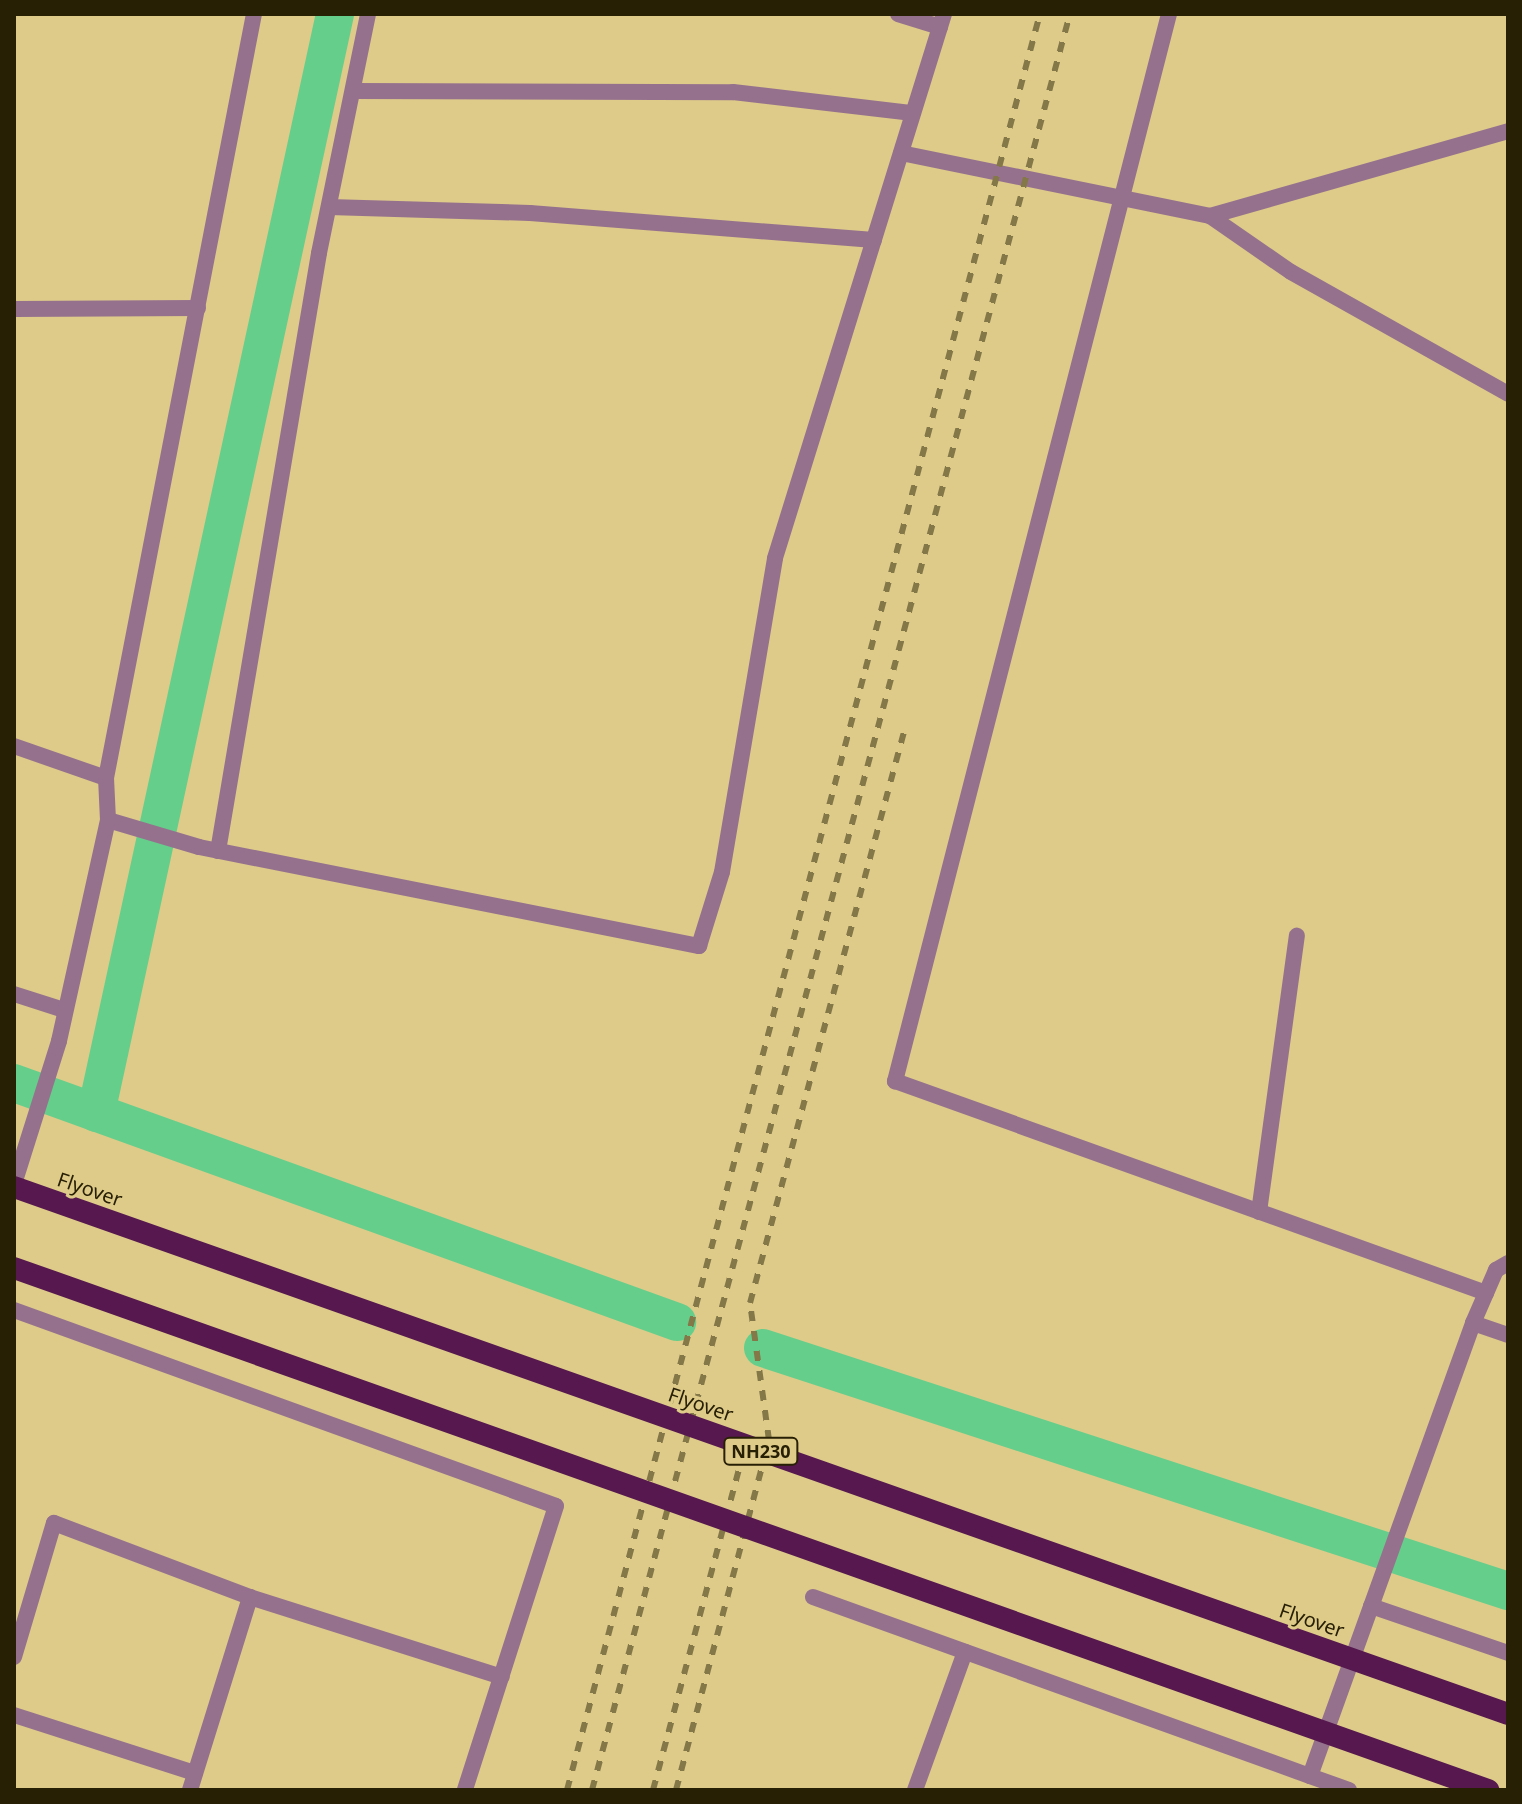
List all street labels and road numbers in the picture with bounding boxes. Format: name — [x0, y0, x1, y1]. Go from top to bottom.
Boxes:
street label: Flyover — [54, 1167, 126, 1211]
street label: Flyover — [665, 1382, 737, 1426]
road number: NH230 — [723, 1437, 799, 1465]
street label: Flyover — [1276, 1598, 1348, 1642]

